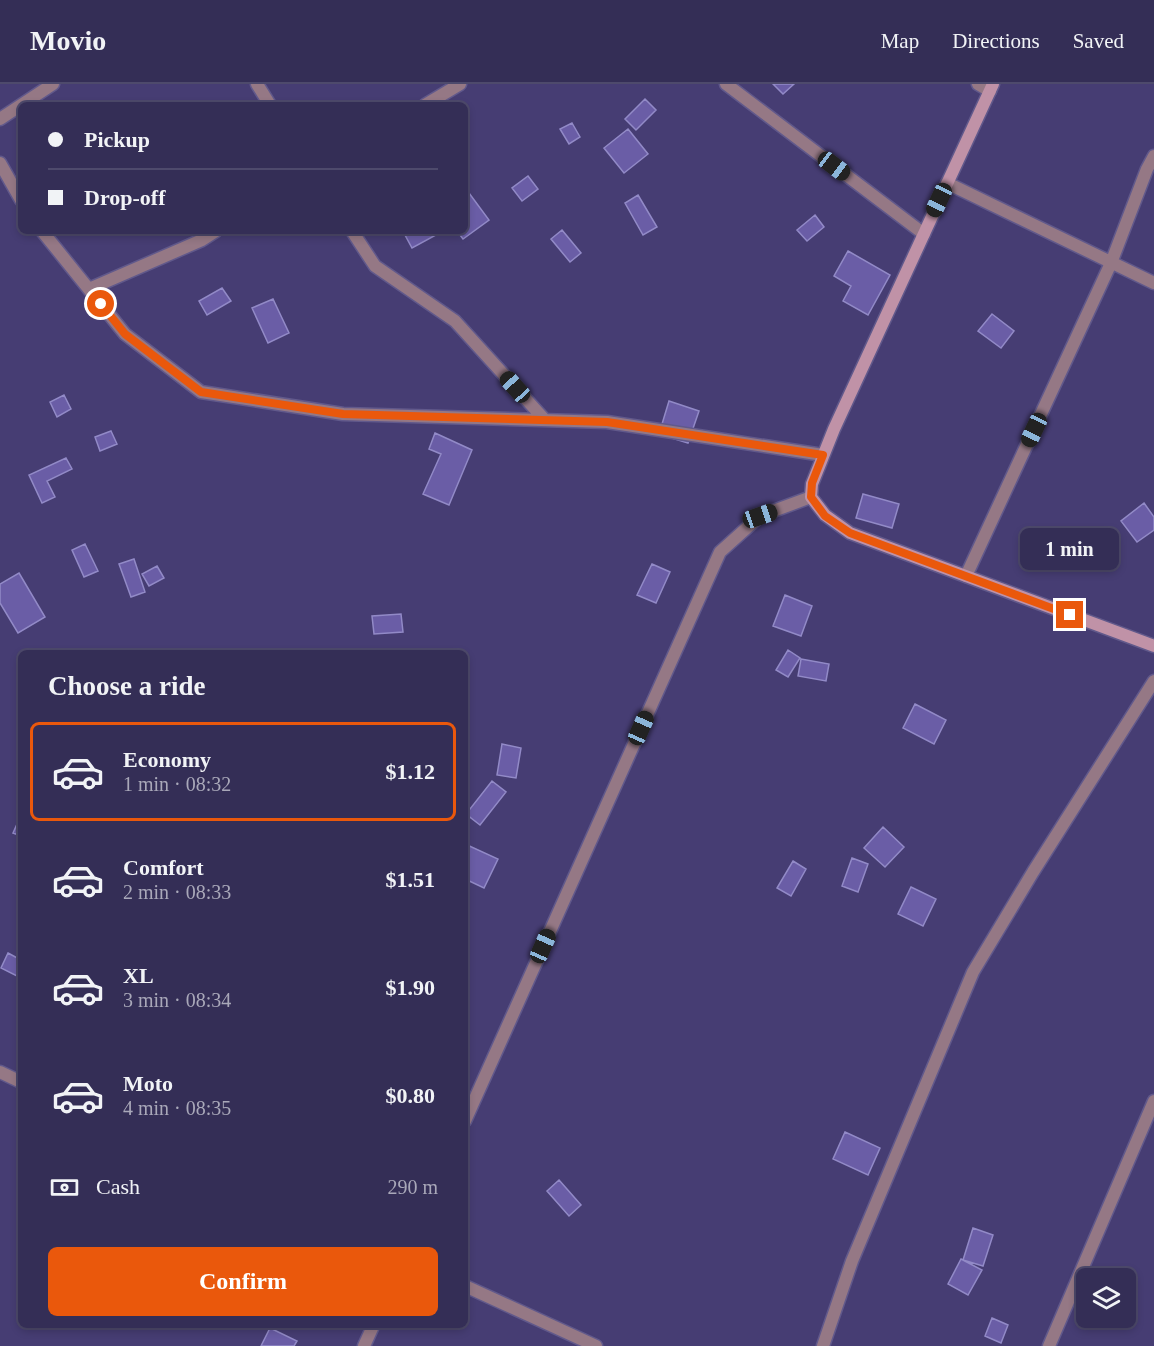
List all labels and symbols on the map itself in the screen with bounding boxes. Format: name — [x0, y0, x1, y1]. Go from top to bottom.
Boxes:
car — [814, 148, 854, 184]
car — [923, 180, 955, 220]
route start — [87, 290, 114, 317]
car — [496, 368, 534, 406]
car — [1018, 410, 1050, 450]
car — [740, 502, 780, 530]
callout: 1 min — [1020, 528, 1120, 570]
route end — [1056, 601, 1083, 628]
car — [625, 708, 657, 748]
car — [527, 926, 559, 966]

